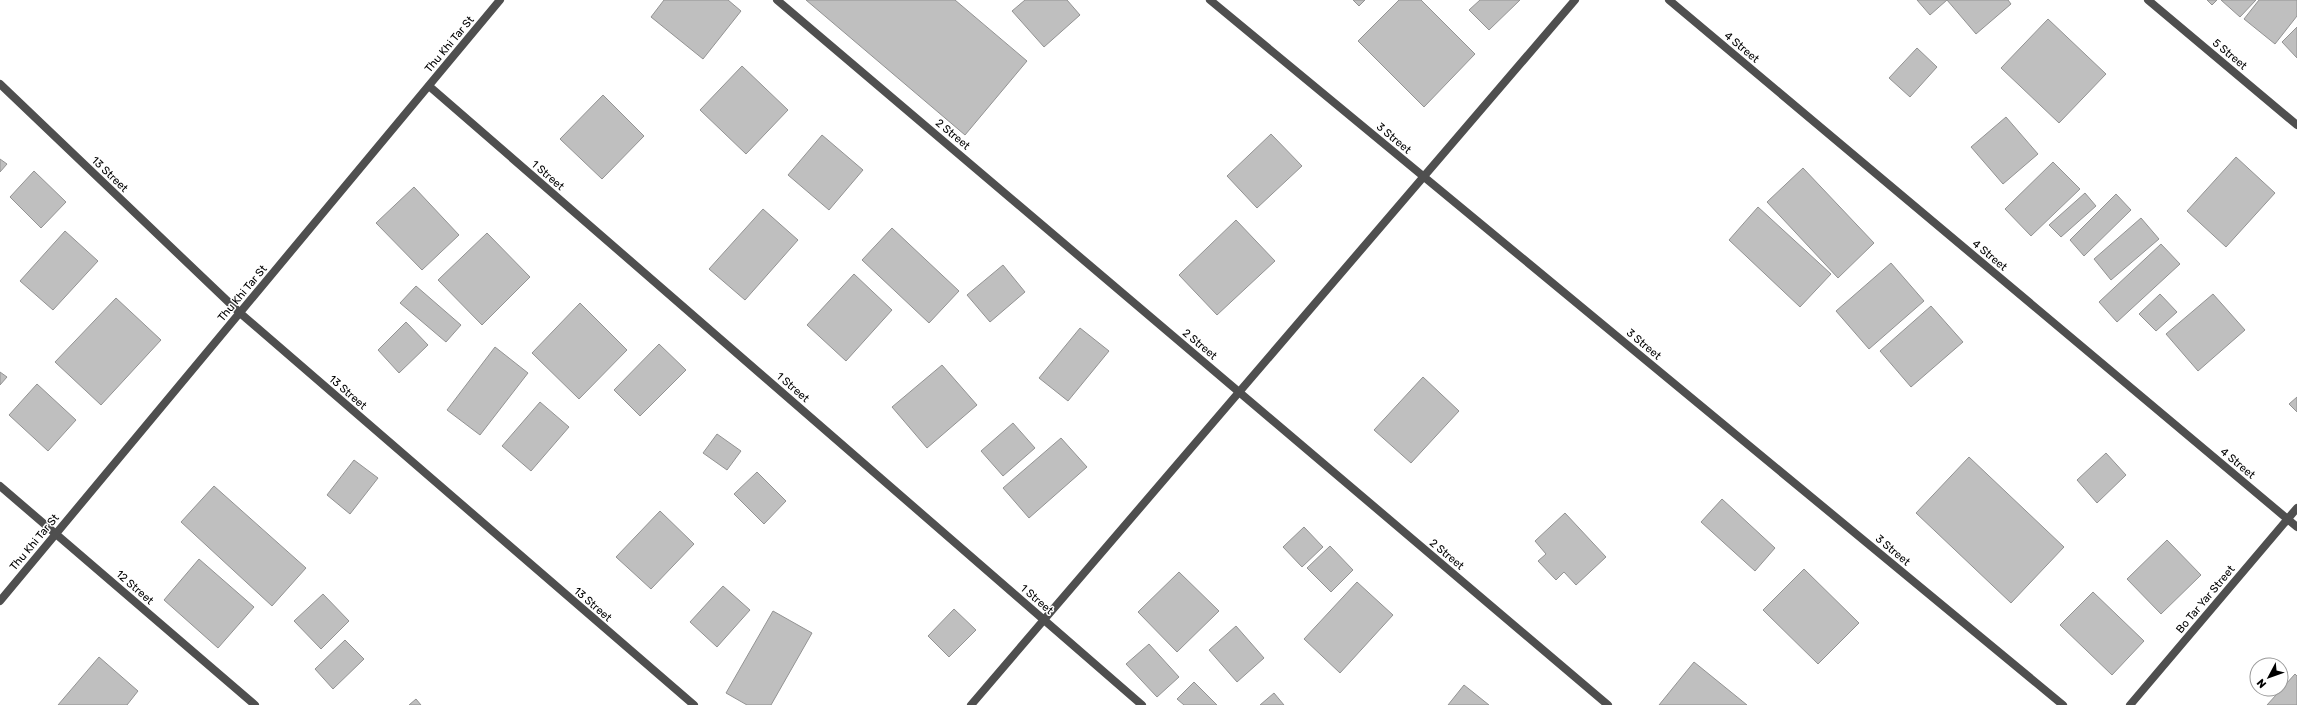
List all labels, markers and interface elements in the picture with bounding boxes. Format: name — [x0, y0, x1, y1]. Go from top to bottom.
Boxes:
street label: Thu Khi Tar St — [422, 13, 477, 75]
street label: 4 Street — [1722, 29, 1762, 66]
street label: 5 Street — [2210, 36, 2250, 73]
street label: 2 Street — [933, 116, 973, 153]
street label: 3 Street — [1374, 120, 1414, 157]
street label: 13 Street — [89, 154, 131, 195]
street label: 1 Street — [529, 158, 567, 194]
street label: 4 Street — [1970, 237, 2010, 274]
street label: Thu Khi Tar St — [215, 262, 270, 324]
street label: 2 Street — [1180, 326, 1220, 363]
street label: 3 Street — [1624, 326, 1664, 363]
street label: 1 Street — [774, 370, 812, 406]
street label: 13 Street — [326, 372, 370, 413]
street label: 4 Street — [2218, 445, 2258, 482]
street label: Thu Khi Tar St — [7, 511, 62, 573]
street label: 3 Street — [1873, 532, 1913, 569]
street label: 2 Street — [1427, 536, 1467, 573]
street label: Bo Tar Yar Street — [2173, 562, 2238, 636]
street label: 12 Street — [113, 567, 157, 608]
street label: 1 Street — [1018, 582, 1056, 618]
street label: 13 Street — [571, 584, 615, 625]
north arrow — [2249, 657, 2289, 697]
text: N — [2254, 676, 2269, 690]

